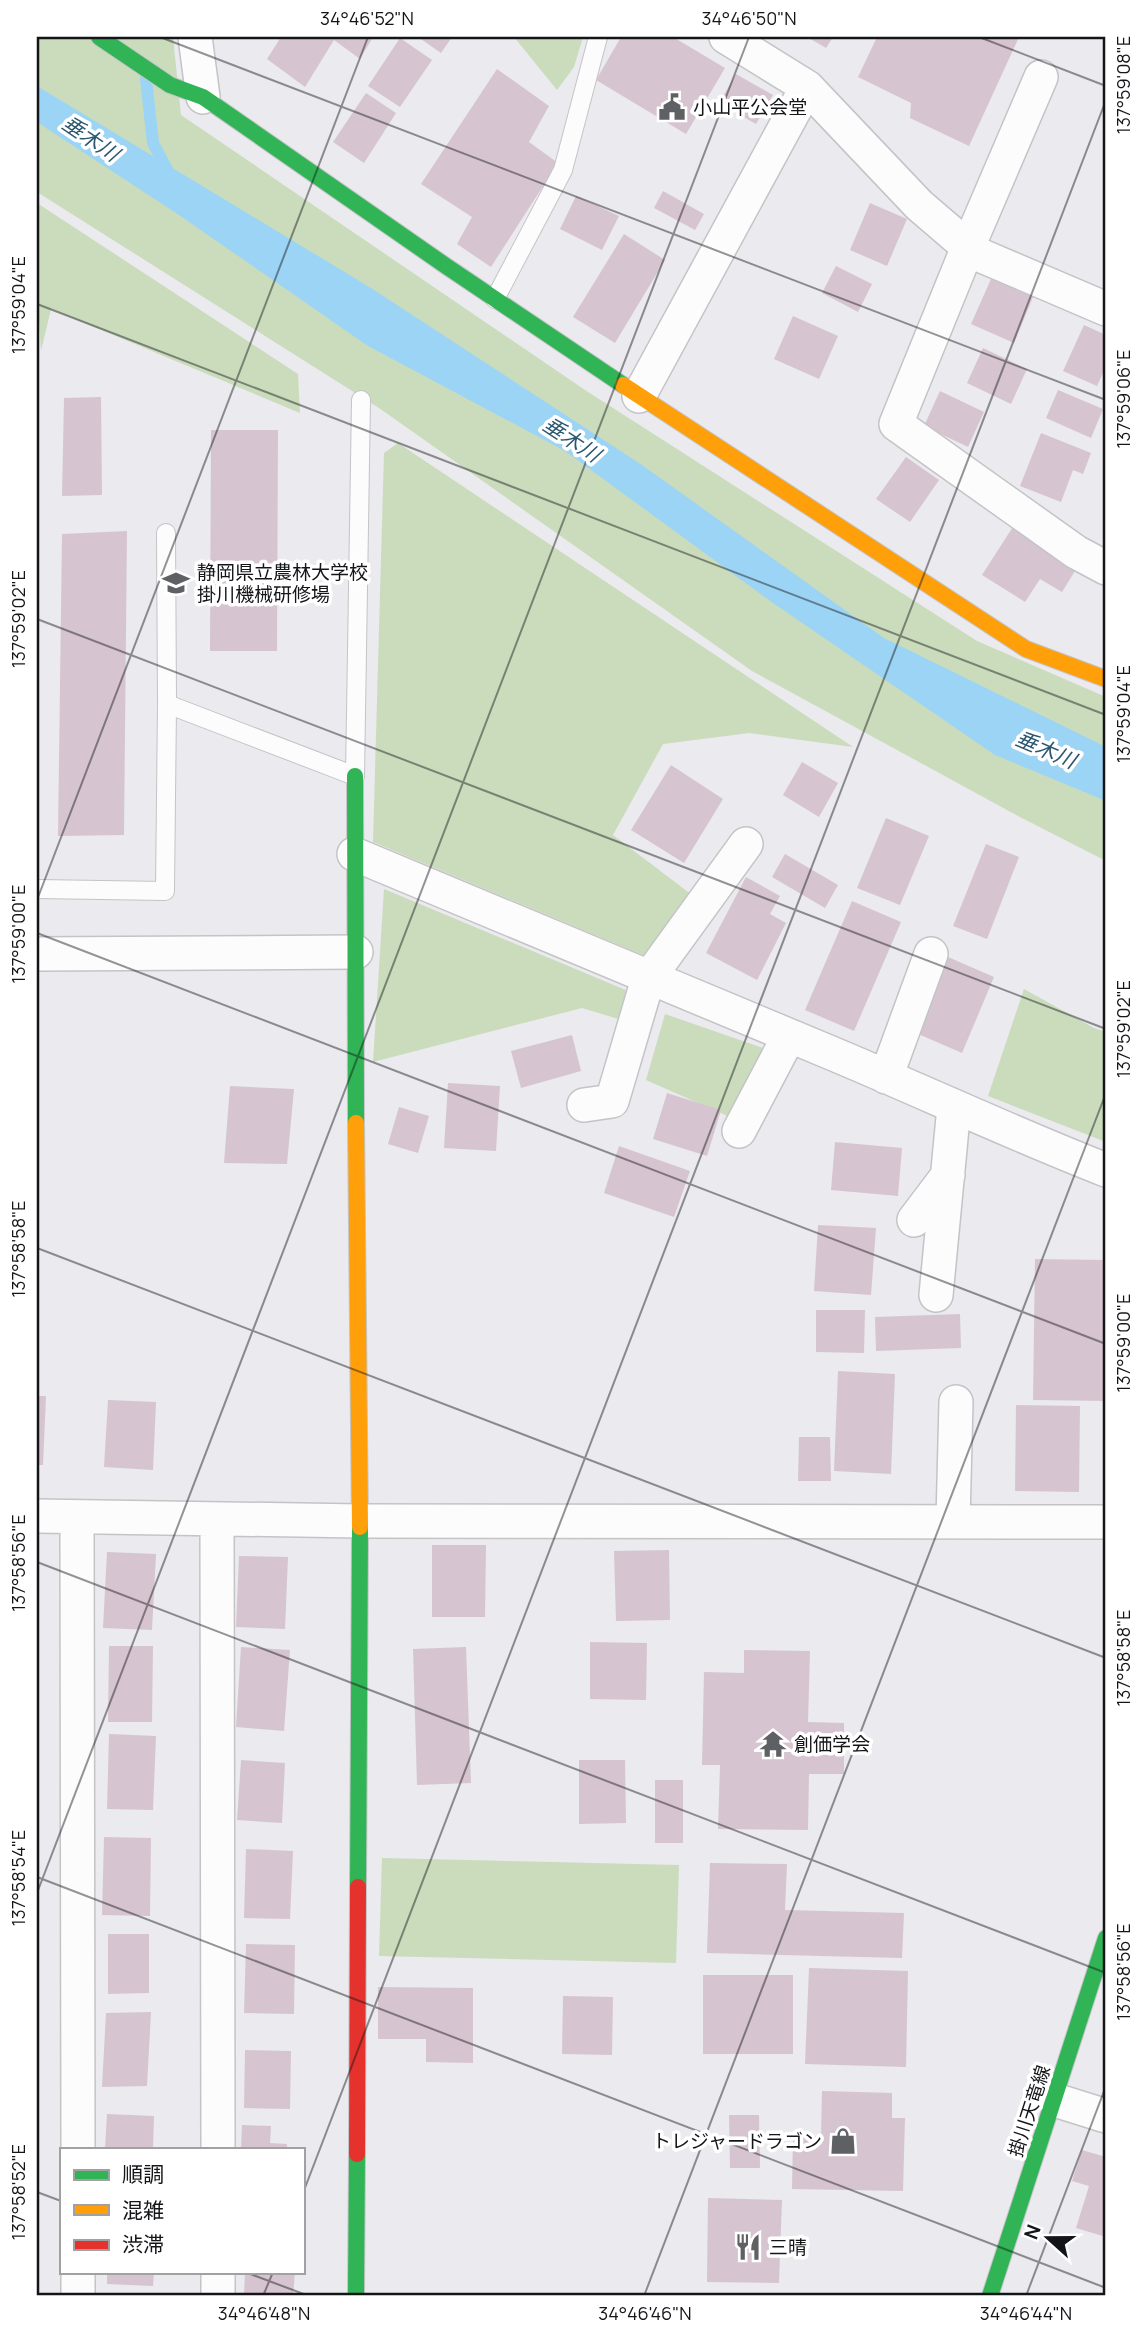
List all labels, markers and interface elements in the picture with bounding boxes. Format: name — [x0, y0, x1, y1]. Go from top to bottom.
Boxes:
text: 34°46'52"N — [320, 6, 414, 30]
text: 34°46'50"N — [701, 6, 797, 30]
text: 137°59'08"E — [1111, 36, 1135, 134]
public building icon: 小山平公会堂 — [657, 92, 687, 122]
place label: 小山平公会堂 — [693, 94, 807, 120]
water label: 垂木川 — [57, 109, 127, 168]
text: 137°59'04"E — [6, 256, 30, 354]
text: 137°59'06"E — [1111, 350, 1135, 448]
water label: 垂木川 — [538, 410, 608, 469]
place label: 静岡県立農林大学校 掛川機械研修場 — [197, 559, 368, 607]
school or university icon: 静岡県立農林大学校 掛川機械研修場 — [161, 568, 191, 598]
text: 137°59'02"E — [6, 570, 30, 668]
text: 137°59'04"E — [1111, 665, 1135, 763]
water label: 垂木川 — [1012, 724, 1082, 775]
text: 137°59'00"E — [6, 885, 30, 983]
text: 137°59'02"E — [1111, 980, 1135, 1078]
text: 137°58'58"E — [6, 1201, 30, 1297]
text: 137°59'00"E — [1111, 1294, 1135, 1392]
text: 137°58'56"E — [6, 1514, 30, 1612]
text: 137°58'58"E — [1111, 1610, 1135, 1706]
temple icon: 創価学会 — [758, 1729, 788, 1759]
place label: 創価学会 — [794, 1731, 870, 1757]
text: 137°58'54"E — [6, 1830, 30, 1926]
text: 137°58'56"E — [1111, 1923, 1135, 2021]
street label: 掛川天竜線 — [1002, 2062, 1056, 2160]
shop icon: トレジャードラゴン — [828, 2126, 858, 2156]
place label: トレジャードラゴン — [652, 2128, 822, 2154]
text: 137°58'52"E — [6, 2144, 30, 2240]
legend — [60, 2148, 304, 2274]
text: 順調 — [122, 2160, 164, 2188]
text: 混雑 — [122, 2196, 164, 2224]
north arrow — [1014, 2204, 1084, 2274]
text: N — [1018, 2221, 1047, 2243]
text: 渋滞 — [122, 2230, 164, 2258]
restaurant icon: 三晴 — [733, 2232, 763, 2262]
place label: 三晴 — [769, 2234, 807, 2260]
text: 34°46'48"N — [218, 2301, 310, 2325]
text: 34°46'46"N — [598, 2301, 692, 2325]
text: 34°46'44"N — [980, 2301, 1072, 2325]

